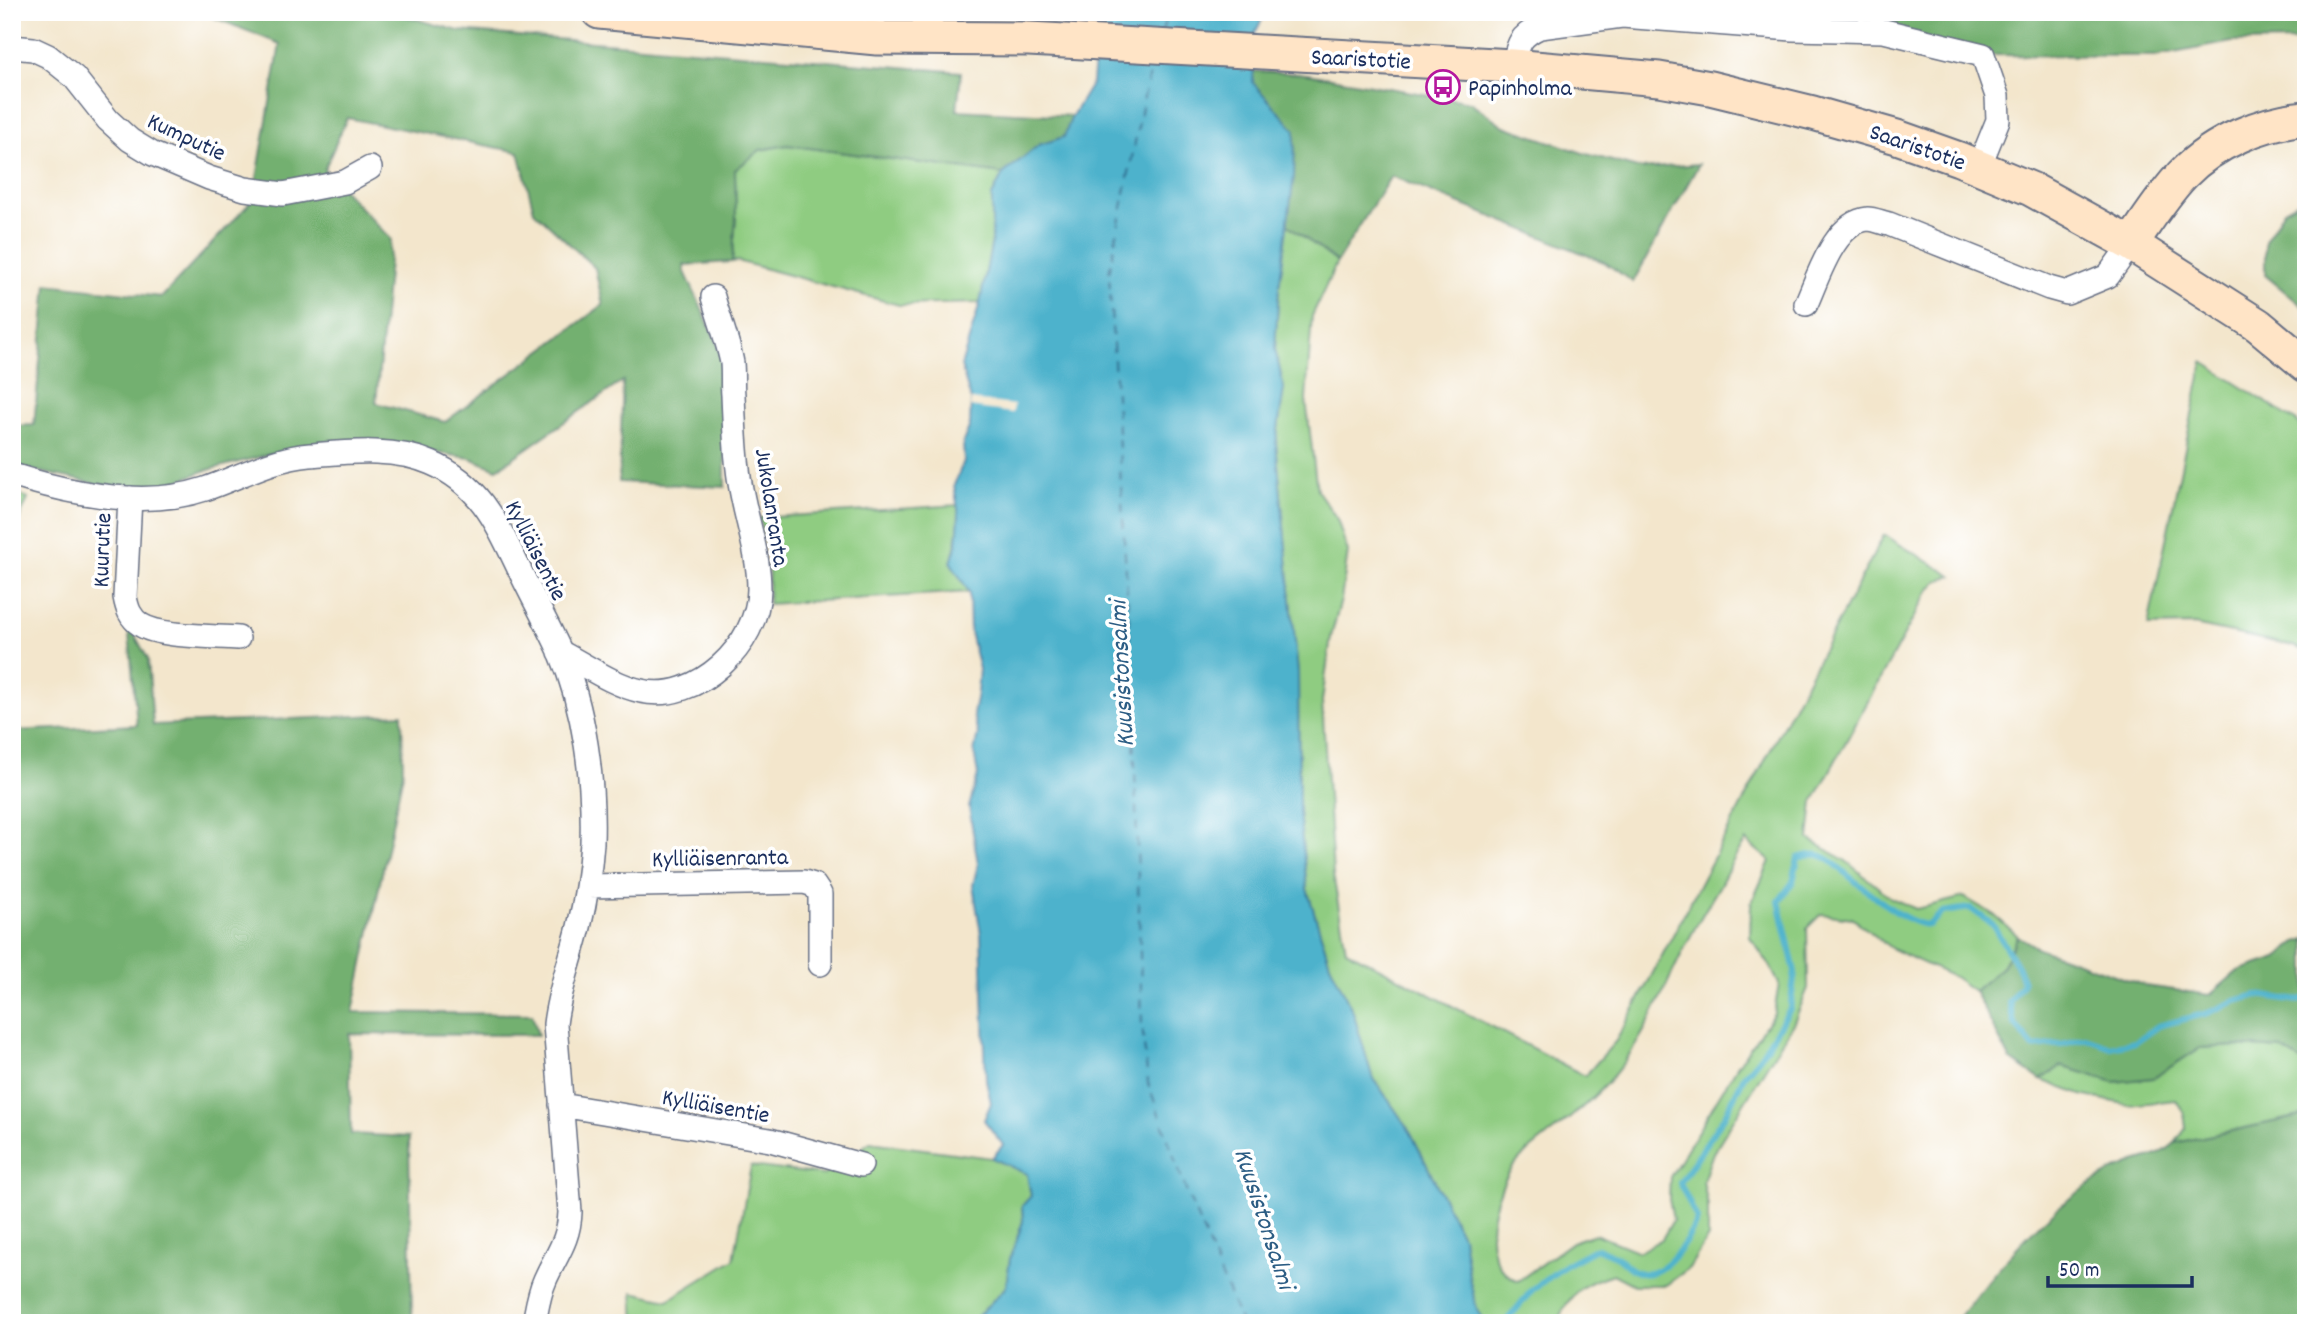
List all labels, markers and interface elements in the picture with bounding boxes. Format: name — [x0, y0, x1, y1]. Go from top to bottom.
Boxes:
street label: Saaristotie — [1310, 41, 1412, 81]
bus stop icon: Papinholma — [1424, 68, 1462, 106]
place label: Papinholma — [1468, 73, 1573, 107]
street label: Kumputie — [141, 106, 231, 172]
street label: Saaristotie — [1864, 117, 1970, 181]
street label: Jukolanranta — [744, 446, 796, 570]
street label: Kylliäisentie — [495, 495, 574, 607]
street label: Kuurutie — [86, 512, 122, 588]
water label: Kuusistonsalmi — [1101, 596, 1146, 748]
street label: Kylliäisenranta — [652, 842, 789, 878]
street label: Kylliäisentie — [659, 1082, 772, 1134]
water label: Kuusistonsalmi — [1222, 1144, 1304, 1298]
scale bar — [2048, 1244, 2192, 1288]
text: 50 m — [2059, 1257, 2099, 1287]

